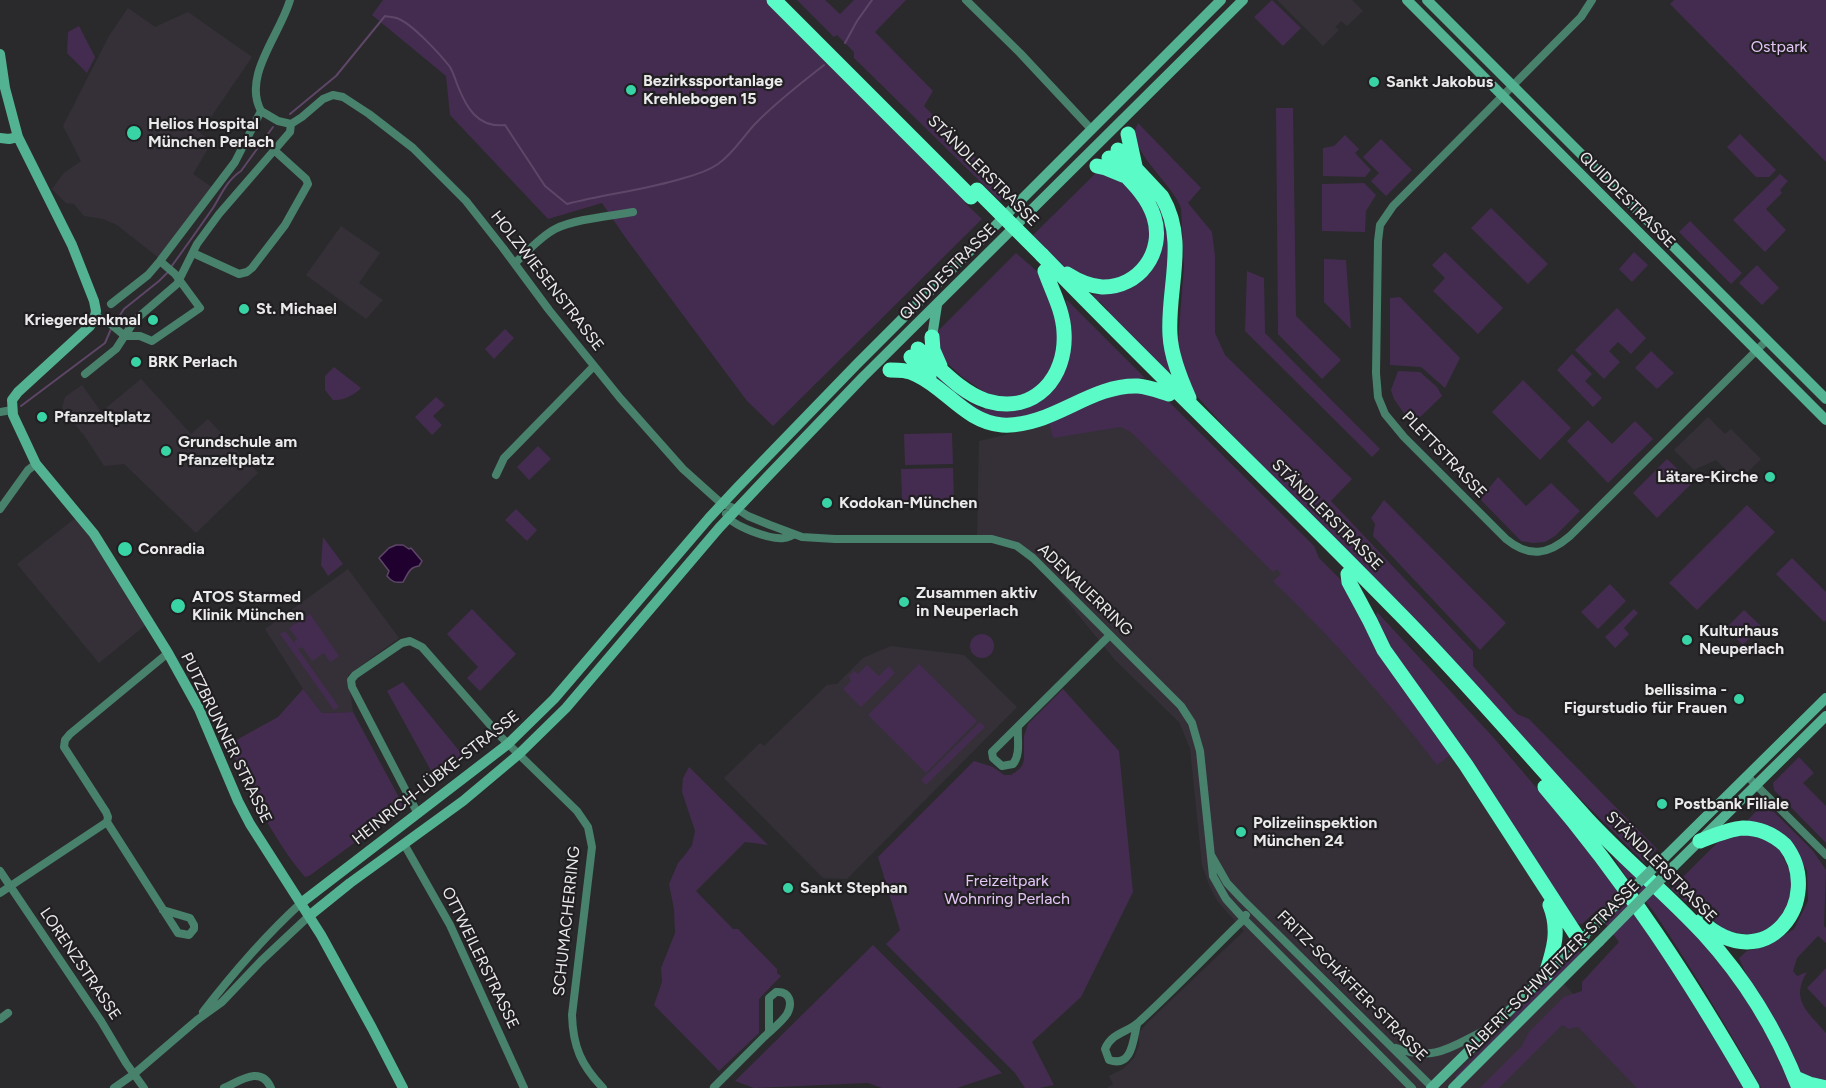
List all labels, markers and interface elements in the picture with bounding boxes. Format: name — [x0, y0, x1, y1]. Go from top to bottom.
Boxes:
park label: Ostpark — [1751, 37, 1807, 57]
place label: Bezirkssportanlage Krehlebogen 15 — [643, 71, 783, 109]
place label: Sankt Jakobus — [1386, 72, 1493, 92]
marker: Sankt Jakobus — [1367, 75, 1381, 89]
marker: Bezirkssportanlage Krehlebogen 15 — [624, 83, 638, 97]
street label: STÄNDLERSTRASSE — [923, 111, 1043, 231]
place label: Helios Hospital München Perlach — [148, 114, 274, 152]
marker: Helios Hospital München Perlach — [125, 124, 143, 142]
street label: QUIDDESTRASSE — [1575, 148, 1679, 252]
street label: HOLZWIESENSTRASSE — [486, 207, 608, 355]
street label: QUIDDESTRASSE — [896, 220, 1000, 324]
place label: St. Michael — [256, 299, 337, 319]
marker: St. Michael — [237, 302, 251, 316]
place label: Kriegerdenkmal — [24, 310, 141, 330]
marker: Kriegerdenkmal — [146, 313, 160, 327]
place label: BRK Perlach — [148, 352, 237, 372]
marker: BRK Perlach — [129, 355, 143, 369]
place label: Pfanzeltplatz — [54, 407, 150, 427]
street label: PLETTSTRASSE — [1398, 408, 1490, 502]
marker: Pfanzeltplatz — [35, 410, 49, 424]
place label: Grundschule am Pfanzeltplatz — [178, 432, 297, 470]
marker: Grundschule am Pfanzeltplatz — [159, 444, 173, 458]
street label: STÄNDLERSTRASSE — [1267, 455, 1387, 575]
place label: Lätare-Kirche — [1657, 467, 1758, 487]
marker: Lätare-Kirche — [1763, 470, 1777, 484]
place label: Kodokan-München — [839, 493, 977, 513]
marker: Kodokan-München — [820, 496, 834, 510]
place label: Conradia — [138, 539, 205, 559]
marker: Conradia — [116, 540, 134, 558]
street label: ADENAUERRING — [1034, 540, 1136, 640]
place label: Zusammen aktiv in Neuperlach — [916, 583, 1038, 621]
place label: ATOS Starmed Klinik München — [192, 587, 304, 625]
marker: Zusammen aktiv in Neuperlach — [897, 595, 911, 609]
marker: ATOS Starmed Klinik München — [169, 597, 187, 615]
place label: Kulturhaus Neuperlach — [1699, 621, 1784, 659]
marker: Kulturhaus Neuperlach — [1680, 633, 1694, 647]
street label: PUTZBRUNNER STRASSE — [176, 650, 276, 826]
place label: bellissima - Figurstudio für Frauen — [1564, 680, 1727, 718]
marker: bellissima - Figurstudio für Frauen — [1732, 692, 1746, 706]
street label: HEINRICH-LÜBKE-STRASSE — [349, 707, 523, 849]
place label: Postbank Filiale — [1674, 794, 1789, 814]
marker: Postbank Filiale — [1655, 797, 1669, 811]
street label: STÄNDLERSTRASSE — [1601, 807, 1721, 927]
place label: Polizeiinspektion München 24 — [1253, 813, 1377, 851]
marker: Polizeiinspektion München 24 — [1234, 825, 1248, 839]
street label: SCHUMACHERRING — [550, 845, 584, 997]
park label: Freizeitpark Wohnring Perlach — [944, 871, 1070, 909]
street label: ALBERT-SCHWEITZER-STRASSE — [1460, 876, 1644, 1060]
place label: Sankt Stephan — [800, 878, 907, 898]
marker: Sankt Stephan — [781, 881, 795, 895]
street label: OTTWEILERSTRASSE — [437, 884, 523, 1032]
street label: LORENZSTRASSE — [35, 904, 125, 1024]
street label: FRITZ-SCHÄFFER-STRASSE — [1273, 907, 1431, 1065]

